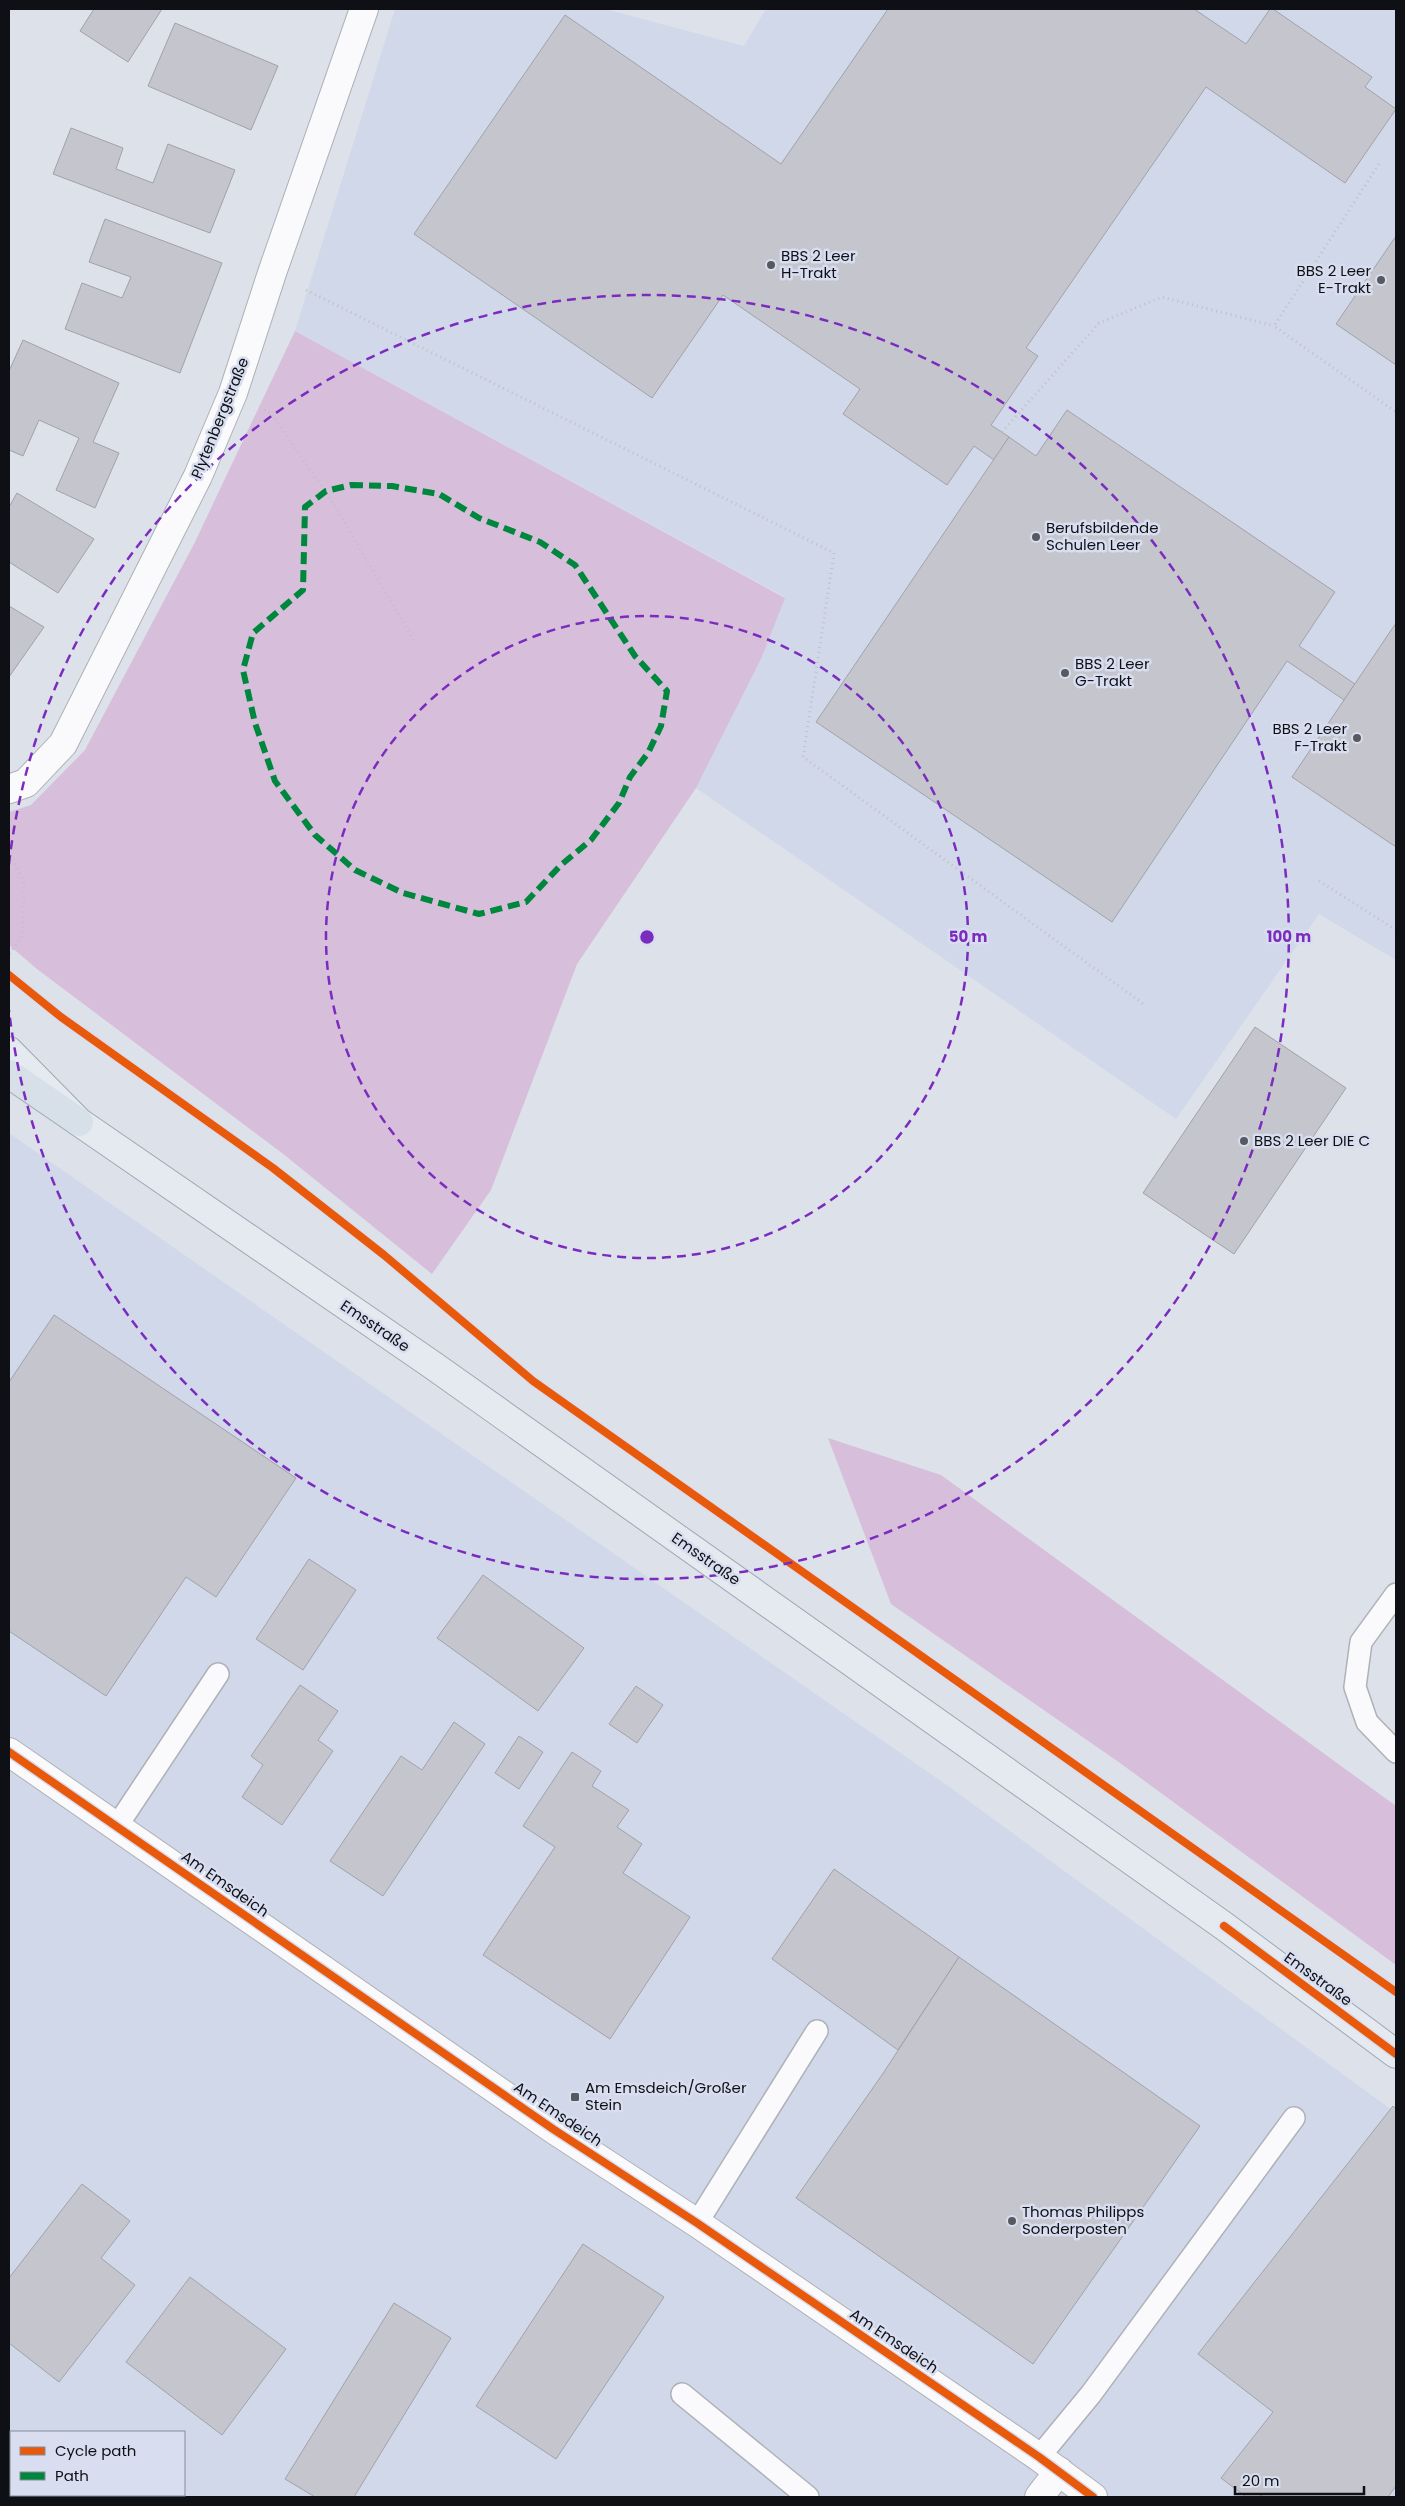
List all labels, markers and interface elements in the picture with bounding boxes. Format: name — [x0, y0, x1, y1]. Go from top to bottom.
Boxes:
place label: BBS 2 Leer H-Trakt — [781, 245, 856, 283]
marker: BBS 2 Leer H-Trakt — [765, 259, 777, 271]
place label: BBS 2 Leer E-Trakt — [1296, 260, 1371, 298]
marker: BBS 2 Leer E-Trakt — [1375, 274, 1387, 286]
street label: Plytenbergstraße — [186, 354, 253, 482]
place label: Berufsbildende Schulen Leer — [1046, 517, 1158, 555]
marker: Berufsbildende Schulen Leer — [1030, 531, 1042, 543]
place label: BBS 2 Leer G-Trakt — [1075, 653, 1150, 691]
marker: BBS 2 Leer G-Trakt — [1059, 667, 1071, 679]
place label: BBS 2 Leer F-Trakt — [1272, 718, 1347, 756]
marker: BBS 2 Leer F-Trakt — [1351, 732, 1363, 744]
text: 50 m — [949, 926, 987, 947]
text: 100 m — [1267, 926, 1311, 947]
centre of rings — [638, 928, 656, 946]
place label: BBS 2 Leer DIE C — [1254, 1130, 1370, 1151]
marker: BBS 2 Leer DIE C — [1238, 1135, 1250, 1147]
street label: Emsstraße — [336, 1295, 414, 1357]
street label: Emsstraße — [668, 1527, 745, 1590]
street label: Am Emsdeich — [177, 1846, 273, 1922]
street label: Emsstraße — [1280, 1947, 1357, 2010]
street label: Am Emsdeich — [510, 2076, 607, 2151]
place label: Am Emsdeich/Großer Stein — [585, 2077, 747, 2115]
marker: Am Emsdeich/Großer Stein — [569, 2091, 581, 2103]
place label: Thomas Philipps Sonderposten — [1022, 2201, 1144, 2239]
marker: Thomas Philipps Sonderposten — [1006, 2215, 1018, 2227]
street label: Am Emsdeich — [846, 2303, 943, 2378]
legend — [10, 2431, 185, 2496]
text: Cycle path — [55, 2440, 136, 2461]
scale bar — [1235, 2464, 1364, 2496]
text: Path — [55, 2465, 89, 2486]
text: 20 m — [1242, 2470, 1280, 2491]

